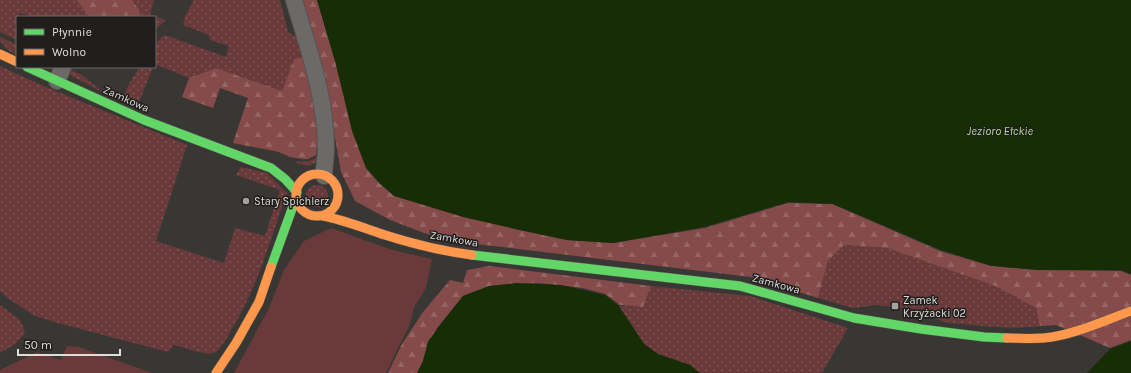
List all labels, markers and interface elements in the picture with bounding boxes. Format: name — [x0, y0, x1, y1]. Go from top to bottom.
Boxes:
legend — [16, 16, 156, 68]
text: Płynnie — [52, 25, 92, 39]
text: Wolno — [52, 45, 86, 59]
street label: Zamkowa — [101, 83, 151, 115]
water label: Jezioro Ełckie — [967, 124, 1034, 138]
place label: Stary Spichlerz — [254, 195, 329, 208]
marker: Stary Spichlerz — [241, 196, 251, 206]
street label: Zamkowa — [429, 228, 479, 250]
street label: Zamkowa — [751, 271, 801, 297]
place label: Zamek Krzyżacki 02 — [903, 294, 966, 320]
marker: Zamek Krzyżacki 02 — [890, 301, 900, 311]
scale bar — [18, 331, 120, 357]
text: 50 m — [24, 338, 52, 352]

